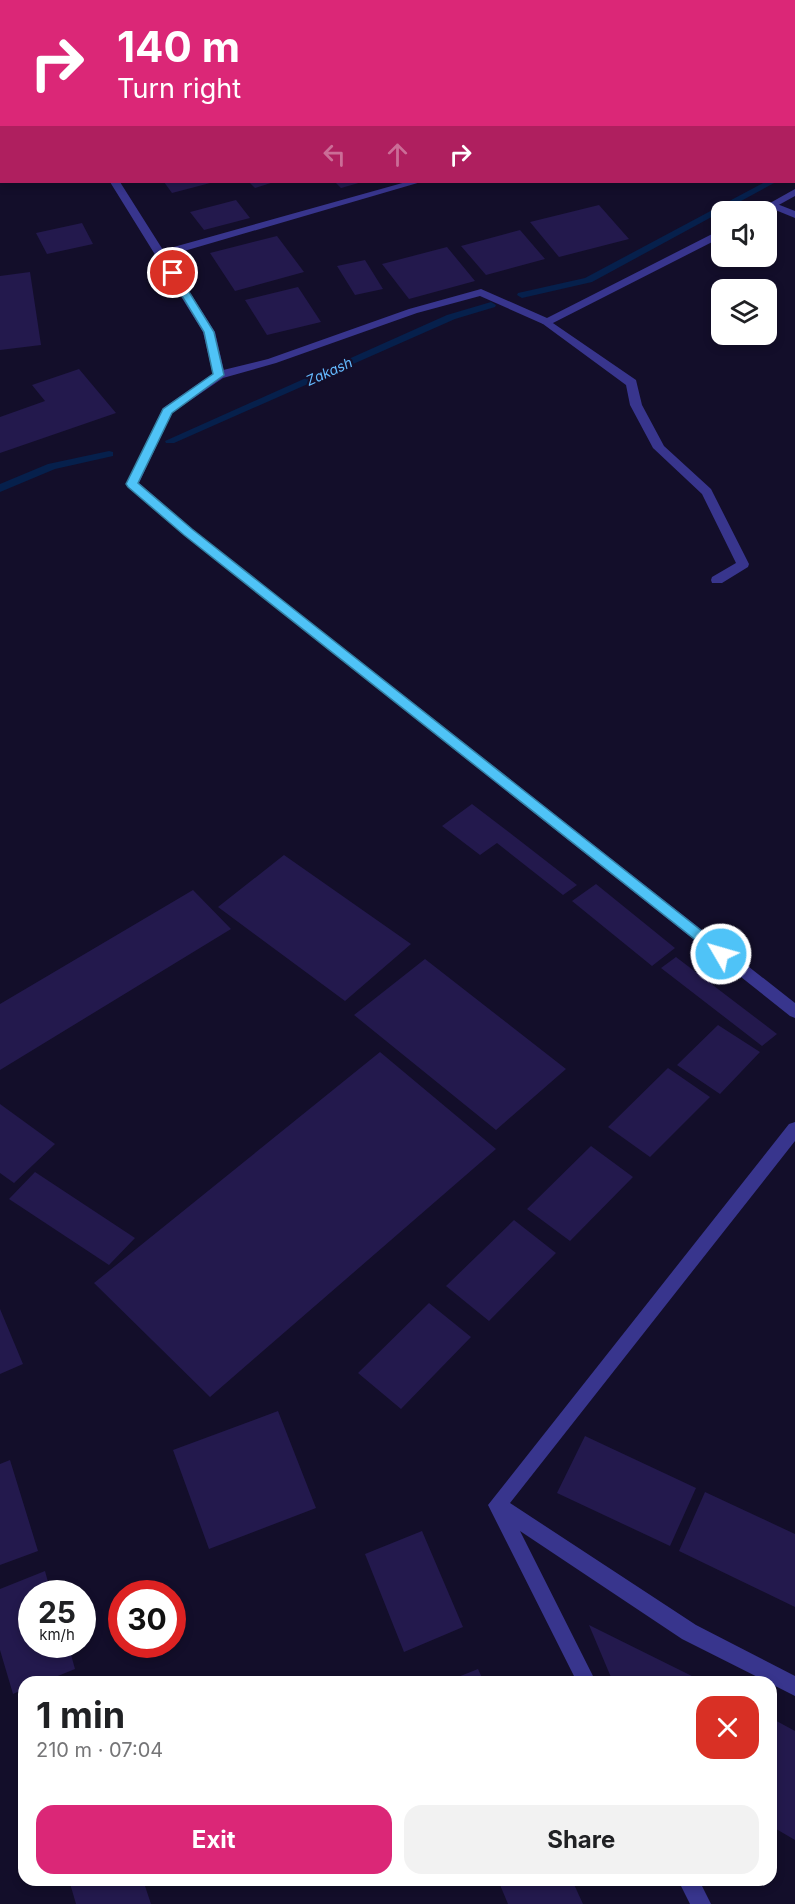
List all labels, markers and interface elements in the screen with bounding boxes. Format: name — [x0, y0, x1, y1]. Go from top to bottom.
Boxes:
text: 140 m — [117, 21, 240, 72]
icon: right — [18, 24, 96, 102]
text: Turn right — [117, 72, 241, 105]
icon: left — [318, 138, 351, 171]
icon: ahead — [381, 138, 414, 171]
icon: right — [444, 138, 477, 171]
map controls — [711, 201, 777, 345]
button: sound — [711, 201, 777, 267]
pin — [147, 247, 198, 298]
icon: arrive — [156, 256, 189, 289]
button: layers — [711, 279, 777, 345]
water label: Zakash — [303, 353, 355, 389]
position arrow — [689, 922, 753, 986]
speed limit sign: 30 — [108, 1580, 186, 1658]
text: 25 — [38, 1594, 76, 1630]
text: km/h — [39, 1625, 75, 1644]
text: 1 min — [36, 1693, 125, 1737]
button: close — [696, 1696, 759, 1759]
text: 210 m · 07:04 — [36, 1738, 163, 1762]
button: Exit — [36, 1805, 392, 1874]
button: Share — [404, 1805, 759, 1874]

